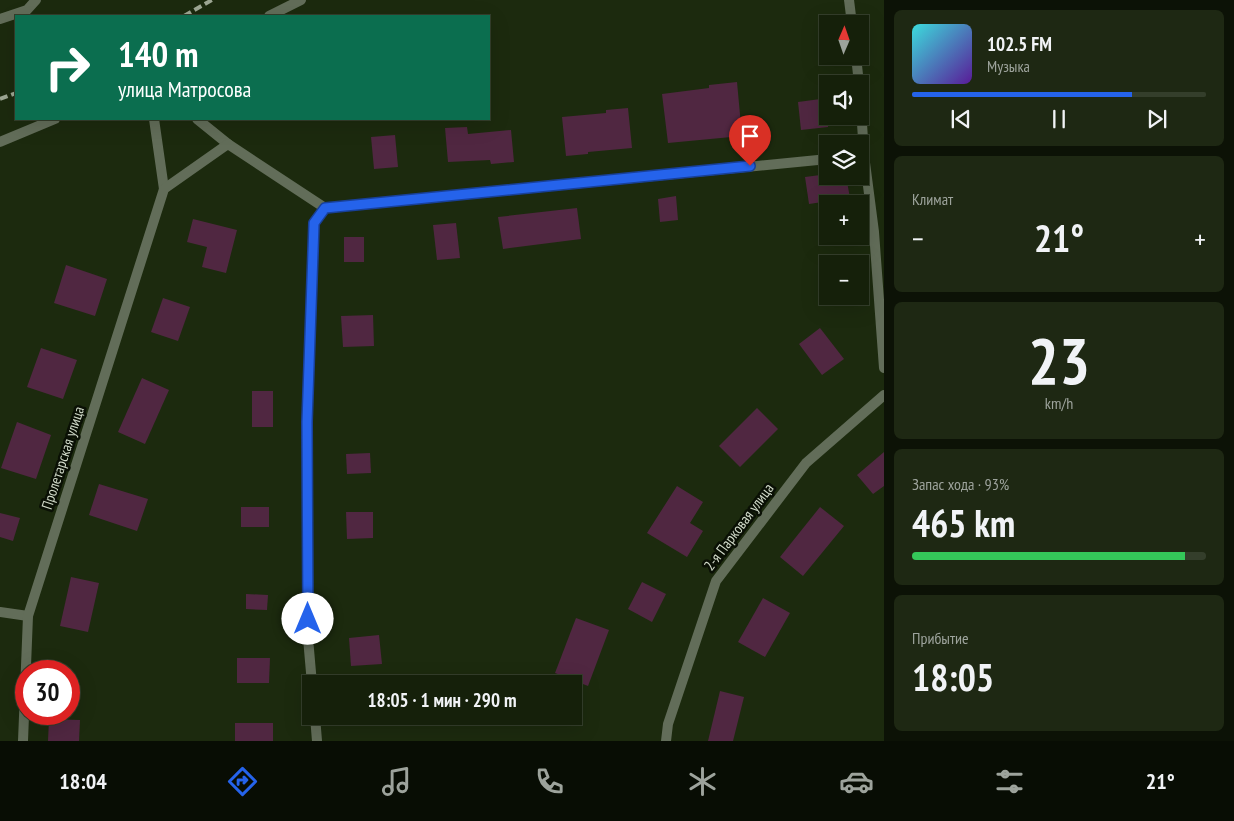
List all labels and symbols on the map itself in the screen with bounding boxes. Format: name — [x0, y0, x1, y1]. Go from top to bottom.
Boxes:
north arrow — [819, 15, 869, 65]
pin — [729, 115, 771, 166]
street label: Пролетарская улица — [37, 404, 88, 512]
street label: 2-я Парковая улица — [700, 479, 778, 574]
position arrow — [281, 592, 333, 644]
speed limit sign: 30 — [15, 660, 80, 725]

